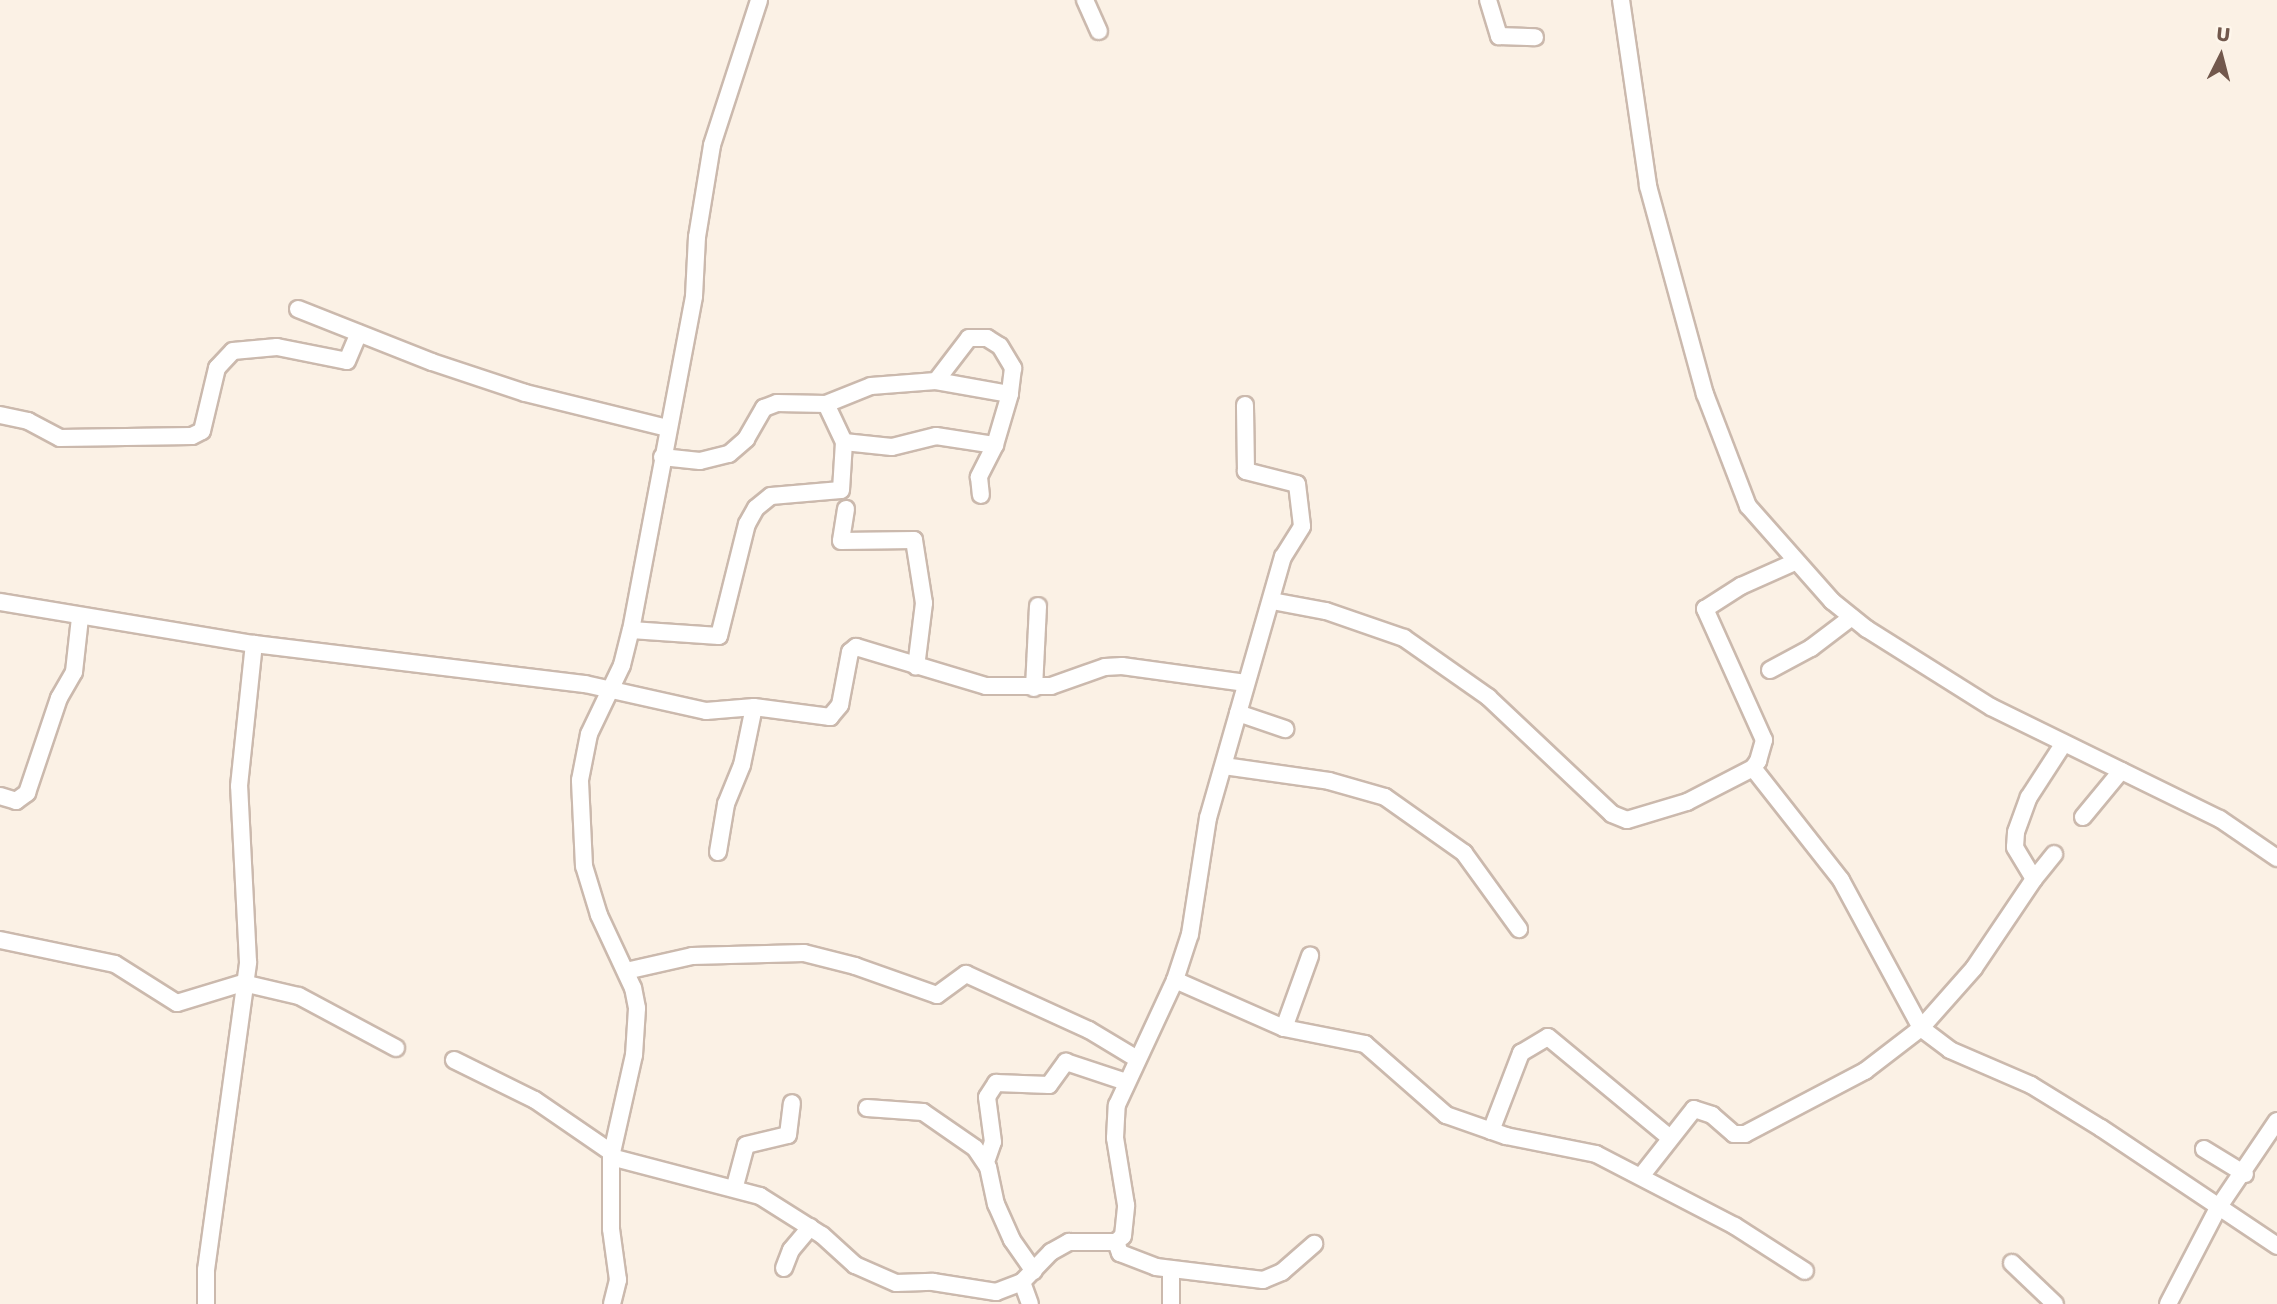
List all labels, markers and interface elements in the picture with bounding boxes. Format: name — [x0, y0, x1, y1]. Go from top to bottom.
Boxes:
north arrow — [2186, 21, 2256, 91]
text: U — [2215, 22, 2231, 47]

